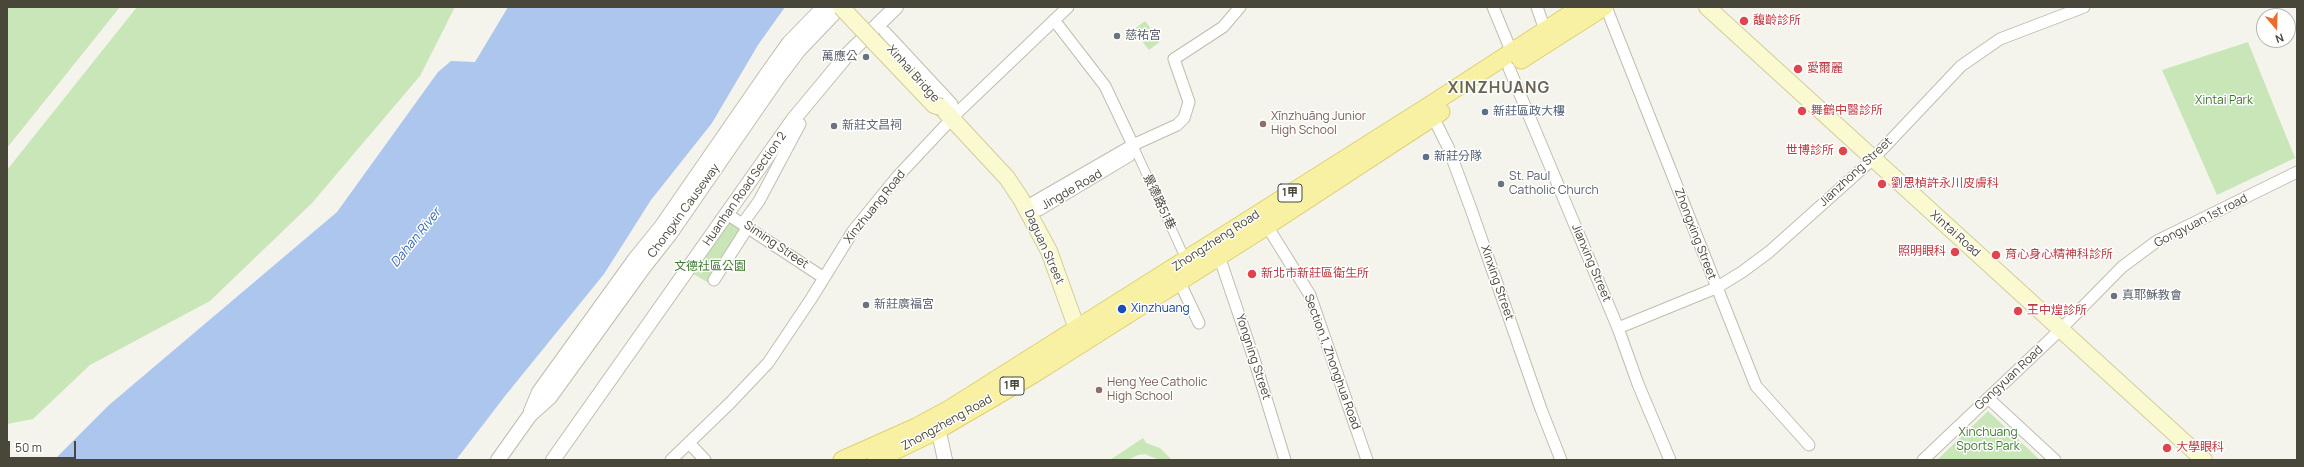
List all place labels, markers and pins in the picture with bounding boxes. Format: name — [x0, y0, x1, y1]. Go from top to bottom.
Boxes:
place label: 馥齡診所 — [1753, 14, 1801, 28]
marker: 馥齡診所 — [1738, 15, 1750, 27]
place label: 慈祐宮 — [1125, 29, 1161, 43]
marker: 慈祐宮 — [1112, 31, 1122, 41]
place label: 萬應公 — [822, 50, 858, 64]
marker: 萬應公 — [861, 52, 871, 62]
place label: 愛爾麗 — [1807, 62, 1843, 76]
marker: 愛爾麗 — [1792, 63, 1804, 75]
place label: 舞鶴中醫診所 — [1811, 104, 1883, 118]
place label: 新莊區政大樓 — [1493, 105, 1565, 119]
marker: 舞鶴中醫診所 — [1796, 105, 1808, 117]
marker: 新莊區政大樓 — [1480, 107, 1490, 117]
place label: Xīnzhuāng Junior High School — [1271, 110, 1366, 138]
place label: 新莊文昌祠 — [842, 119, 902, 133]
marker: Xīnzhuāng Junior High School — [1258, 119, 1268, 129]
marker: 新莊文昌祠 — [829, 121, 839, 131]
place label: 世博診所 — [1786, 144, 1834, 158]
marker: 世博診所 — [1837, 145, 1849, 157]
place label: 新莊分隊 — [1434, 150, 1482, 164]
marker: 新莊分隊 — [1421, 152, 1431, 162]
place label: St. Paul Catholic Church — [1509, 170, 1599, 198]
place label: 劉思楨許永川皮膚科 — [1891, 177, 1999, 191]
marker: 劉思楨許永川皮膚科 — [1876, 178, 1888, 190]
marker: St. Paul Catholic Church — [1496, 179, 1506, 189]
place label: 照明眼科 — [1898, 245, 1946, 259]
marker: 照明眼科 — [1949, 246, 1961, 258]
place label: 育心身心精神科診所 — [2005, 248, 2113, 262]
marker: 育心身心精神科診所 — [1990, 249, 2002, 261]
place label: 新北市新莊區衛生所 — [1261, 267, 1369, 281]
marker: 新北市新莊區衛生所 — [1246, 268, 1258, 280]
place label: 真耶穌教會 — [2122, 289, 2182, 303]
marker: 真耶穌教會 — [2109, 291, 2119, 301]
place label: 新莊廣福宮 — [874, 298, 934, 312]
marker: 新莊廣福宮 — [861, 300, 871, 310]
place label: Xinzhuang — [1131, 302, 1190, 316]
marker: Xinzhuang — [1116, 303, 1128, 315]
place label: 王中煌診所 — [2027, 304, 2087, 318]
marker: 王中煌診所 — [2012, 305, 2024, 317]
place label: Heng Yee Catholic High School — [1107, 376, 1207, 404]
marker: Heng Yee Catholic High School — [1094, 385, 1104, 395]
place label: 大學眼科 — [2176, 441, 2224, 455]
marker: 大學眼科 — [2161, 442, 2173, 454]

